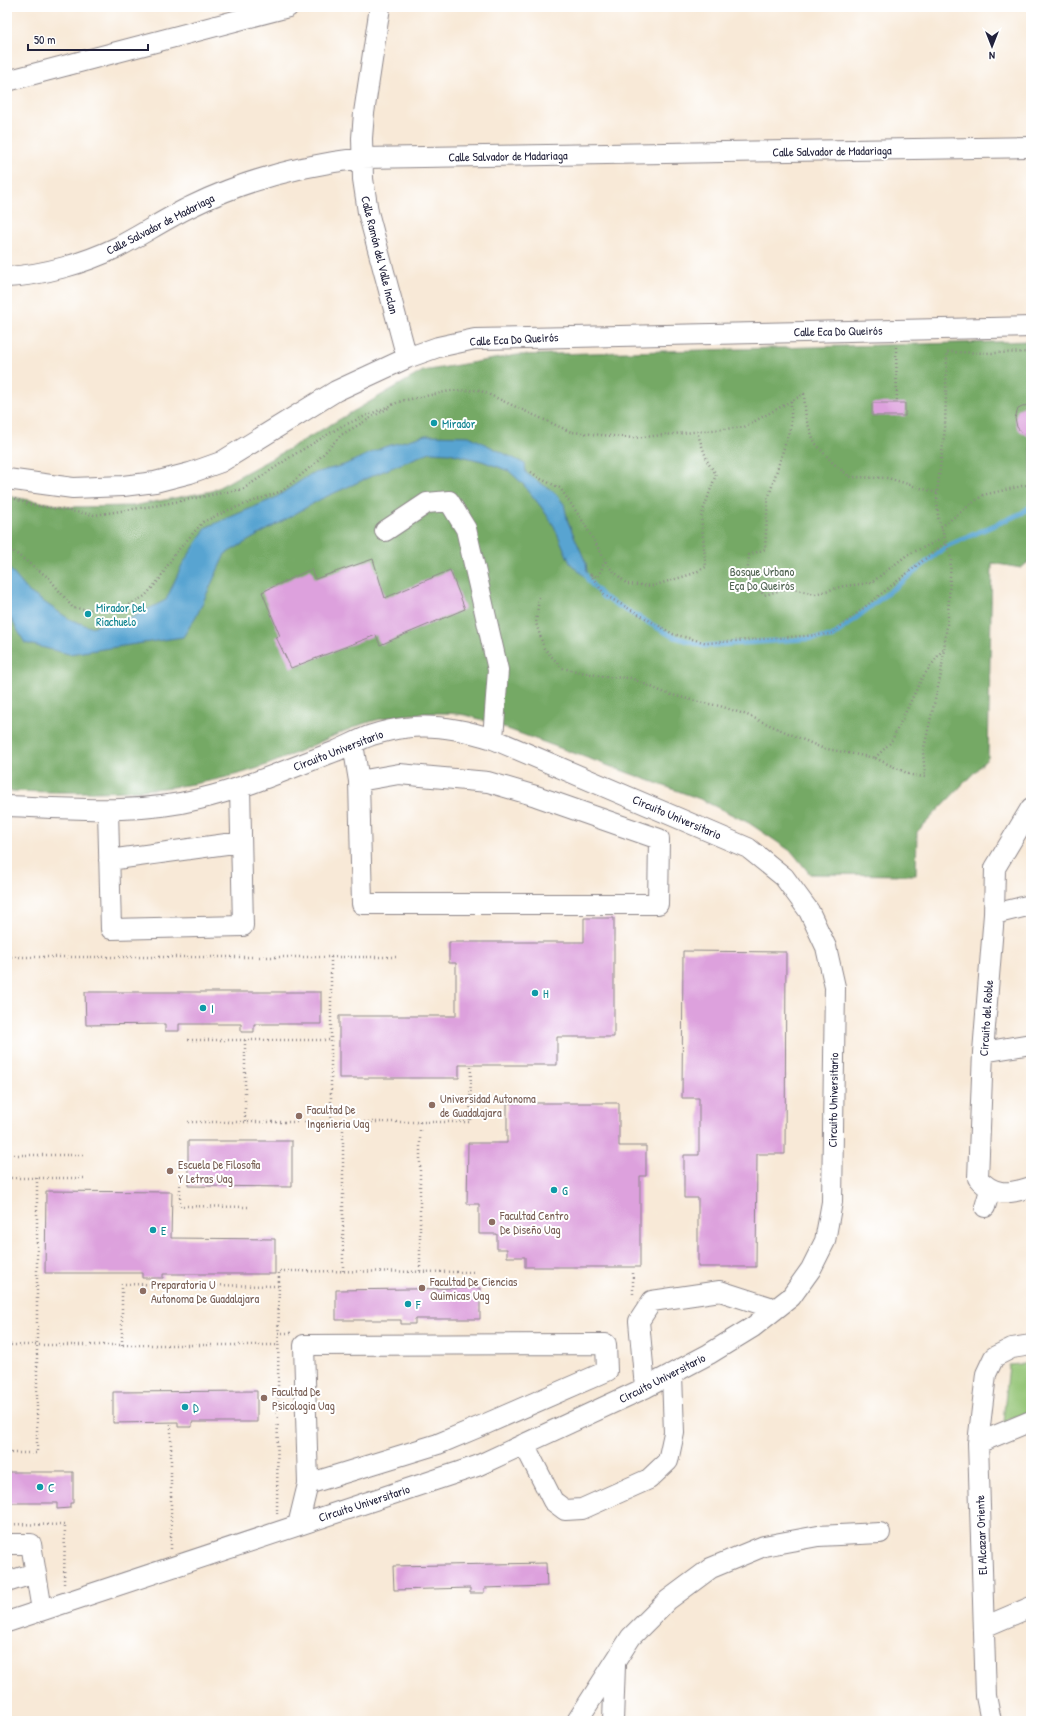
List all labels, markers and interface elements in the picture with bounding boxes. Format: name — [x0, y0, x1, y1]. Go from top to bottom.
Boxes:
scale bar — [28, 26, 148, 52]
north arrow — [972, 26, 1012, 66]
text: 50 m — [34, 31, 55, 48]
text: N — [989, 49, 995, 63]
street label: Calle Salvador de Madariaga — [772, 141, 892, 161]
street label: Calle Salvador de Madariaga — [448, 146, 568, 166]
street label: Calle Salvador de Madariaga — [103, 189, 217, 259]
street label: Calle Ramón del Valle Inclan — [357, 194, 403, 316]
street label: Calle Eca Do Queirós — [793, 322, 883, 340]
street label: Calle Eca Do Queirós — [469, 328, 559, 350]
place label: Mirador — [442, 415, 476, 432]
marker: Mirador — [429, 418, 439, 428]
park label: Bosque Urbano Eça Do Queirós — [730, 563, 795, 594]
place label: Mirador Del Riachuelo — [96, 599, 147, 630]
marker: Mirador Del Riachuelo — [83, 609, 93, 619]
street label: Circuito Universitario — [291, 725, 386, 775]
street label: Circuito Universitario — [630, 791, 724, 843]
street label: Circuito del Roble — [975, 979, 997, 1057]
place label: H — [543, 985, 549, 1002]
marker: H — [530, 988, 540, 998]
place label: I — [211, 1000, 214, 1017]
marker: I — [198, 1003, 208, 1013]
street label: Circuito Universitario — [824, 1052, 842, 1148]
place label: Universidad Autonoma de Guadalajara — [440, 1090, 536, 1121]
marker: Universidad Autonoma de Guadalajara — [427, 1100, 437, 1110]
place label: Facultad De Ingenieria Uag — [306, 1101, 370, 1132]
marker: Facultad De Ingenieria Uag — [294, 1111, 304, 1121]
place label: Escuela De Filosofia Y Letras Uag — [178, 1156, 261, 1187]
marker: Escuela De Filosofia Y Letras Uag — [165, 1166, 175, 1176]
place label: G — [562, 1182, 568, 1199]
marker: G — [549, 1185, 559, 1195]
place label: Facultad Centro De Diseño Uag — [499, 1207, 569, 1238]
marker: Facultad Centro De Diseño Uag — [487, 1217, 497, 1227]
place label: E — [161, 1222, 167, 1239]
marker: E — [148, 1225, 158, 1235]
place label: Facultad De Ciencias Quimicas Uag — [429, 1273, 518, 1304]
place label: Preparatoria U Autonoma De Guadalajara — [151, 1276, 259, 1307]
marker: Facultad De Ciencias Quimicas Uag — [417, 1283, 427, 1293]
marker: Preparatoria U Autonoma De Guadalajara — [138, 1286, 148, 1296]
place label: F — [415, 1296, 421, 1313]
marker: F — [403, 1299, 413, 1309]
street label: Circuito Universitario — [616, 1349, 708, 1407]
place label: Facultad De Psicologia Uag — [271, 1383, 335, 1414]
marker: Facultad De Psicologia Uag — [259, 1393, 269, 1403]
place label: D — [193, 1399, 199, 1416]
marker: D — [180, 1402, 190, 1412]
place label: C — [48, 1479, 55, 1496]
street label: Circuito Universitario — [316, 1480, 412, 1526]
marker: C — [35, 1482, 45, 1492]
street label: El Alcazar Oriente — [971, 1495, 991, 1575]

